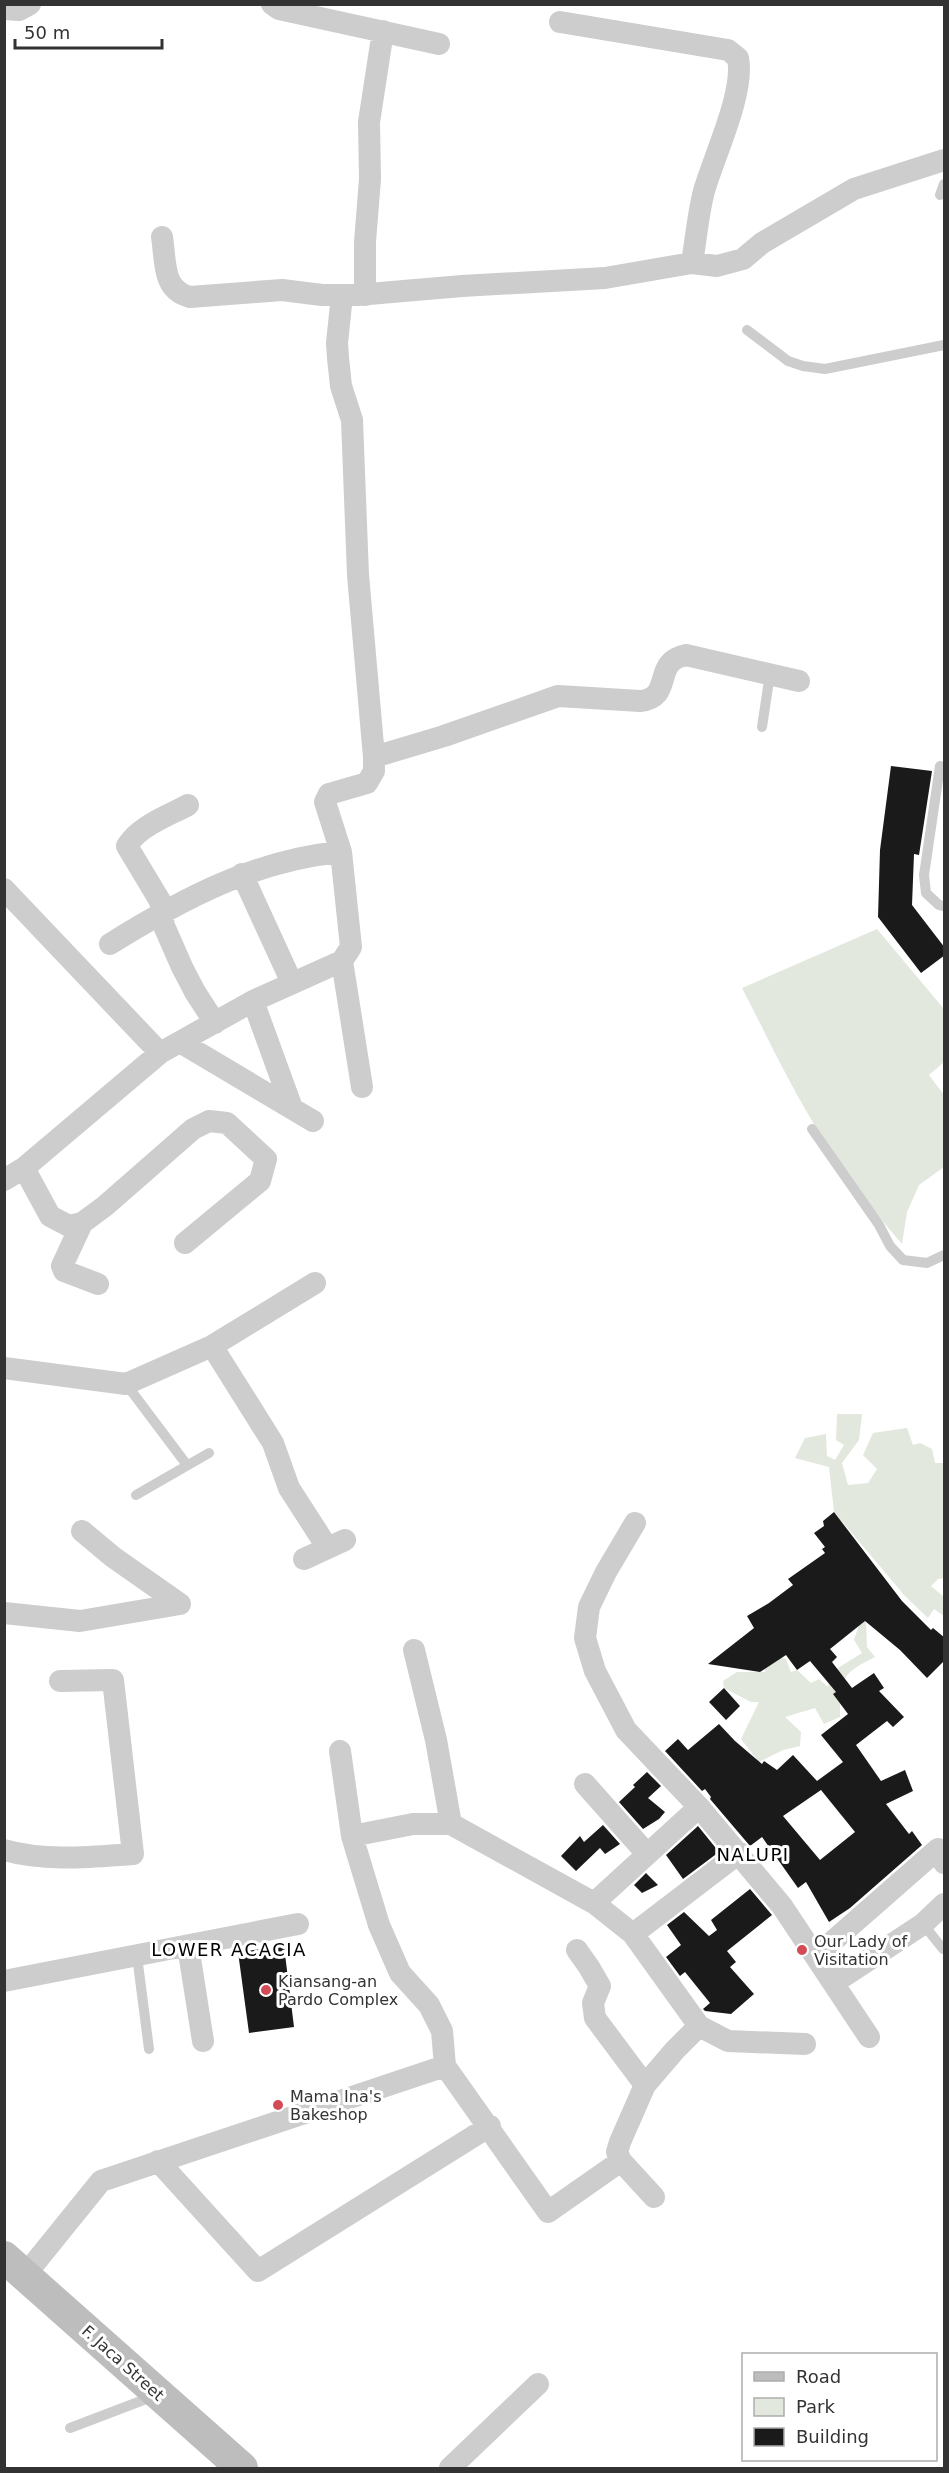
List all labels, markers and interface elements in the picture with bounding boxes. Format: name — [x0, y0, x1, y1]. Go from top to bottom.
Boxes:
scale bar — [15, 12, 162, 50]
text: 50 m — [24, 22, 70, 43]
district label: NALUPI — [716, 1844, 790, 1865]
place label: Our Lady of Visitation — [814, 1932, 908, 1969]
district label: LOWER ACACIA — [151, 1939, 307, 1960]
marker: Our Lady of Visitation — [795, 1943, 809, 1957]
place label: Kiansang-an Pardo Complex — [278, 1972, 398, 2009]
marker: Kiansang-an Pardo Complex — [259, 1983, 273, 1997]
place label: Mama Ina's Bakeshop — [290, 2087, 381, 2124]
marker: Mama Ina's Bakeshop — [271, 2098, 285, 2112]
street label: F. Jaca Street — [78, 2321, 168, 2405]
legend — [742, 2353, 937, 2461]
text: Road — [796, 2366, 841, 2387]
text: Park — [796, 2396, 835, 2417]
text: Building — [796, 2426, 869, 2447]

